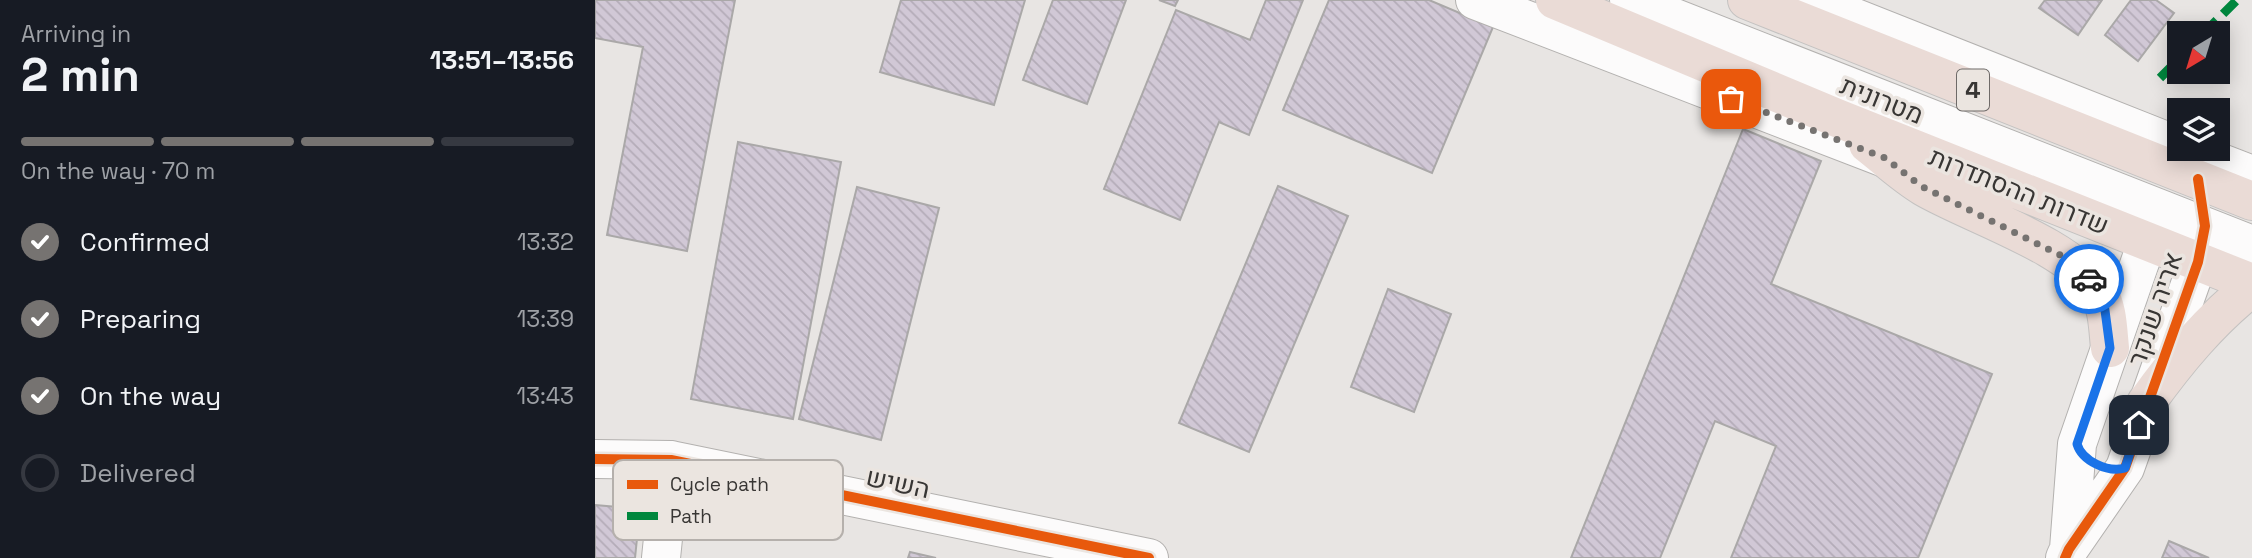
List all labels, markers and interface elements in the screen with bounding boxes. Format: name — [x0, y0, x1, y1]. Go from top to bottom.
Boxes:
text: Arriving in — [21, 19, 131, 49]
north arrow — [2167, 21, 2229, 84]
map controls — [2167, 21, 2230, 161]
text: 13:51–13:56 — [430, 43, 574, 77]
text: 2 min — [21, 46, 140, 104]
street label: מטרונית — [1836, 68, 1928, 132]
pin — [1701, 69, 1761, 129]
road number: 4 — [1957, 70, 1989, 110]
icon: bag — [1712, 80, 1750, 118]
button: layers — [2167, 98, 2230, 161]
street label: שדרות ההסתדרות — [1924, 139, 2114, 243]
text: On the way · 70 m — [21, 156, 215, 186]
icon: check — [21, 223, 59, 261]
text: Confirmed — [80, 225, 210, 259]
text: 13:32 — [517, 227, 574, 257]
courier — [2054, 244, 2124, 314]
street label: אריה שנקר — [2120, 248, 2190, 370]
icon: car — [2070, 260, 2108, 298]
icon: check — [21, 300, 59, 338]
text: Preparing — [80, 302, 201, 336]
text: 13:39 — [517, 304, 574, 334]
icon: check — [21, 377, 59, 415]
text: On the way — [80, 379, 221, 413]
text: 13:43 — [516, 381, 574, 411]
pin — [2109, 395, 2169, 455]
icon: home — [2120, 406, 2158, 444]
text: Delivered — [80, 456, 196, 490]
legend — [613, 460, 843, 540]
street label: השיש — [863, 460, 933, 506]
text: Cycle path — [670, 472, 769, 497]
text: Path — [670, 504, 712, 529]

